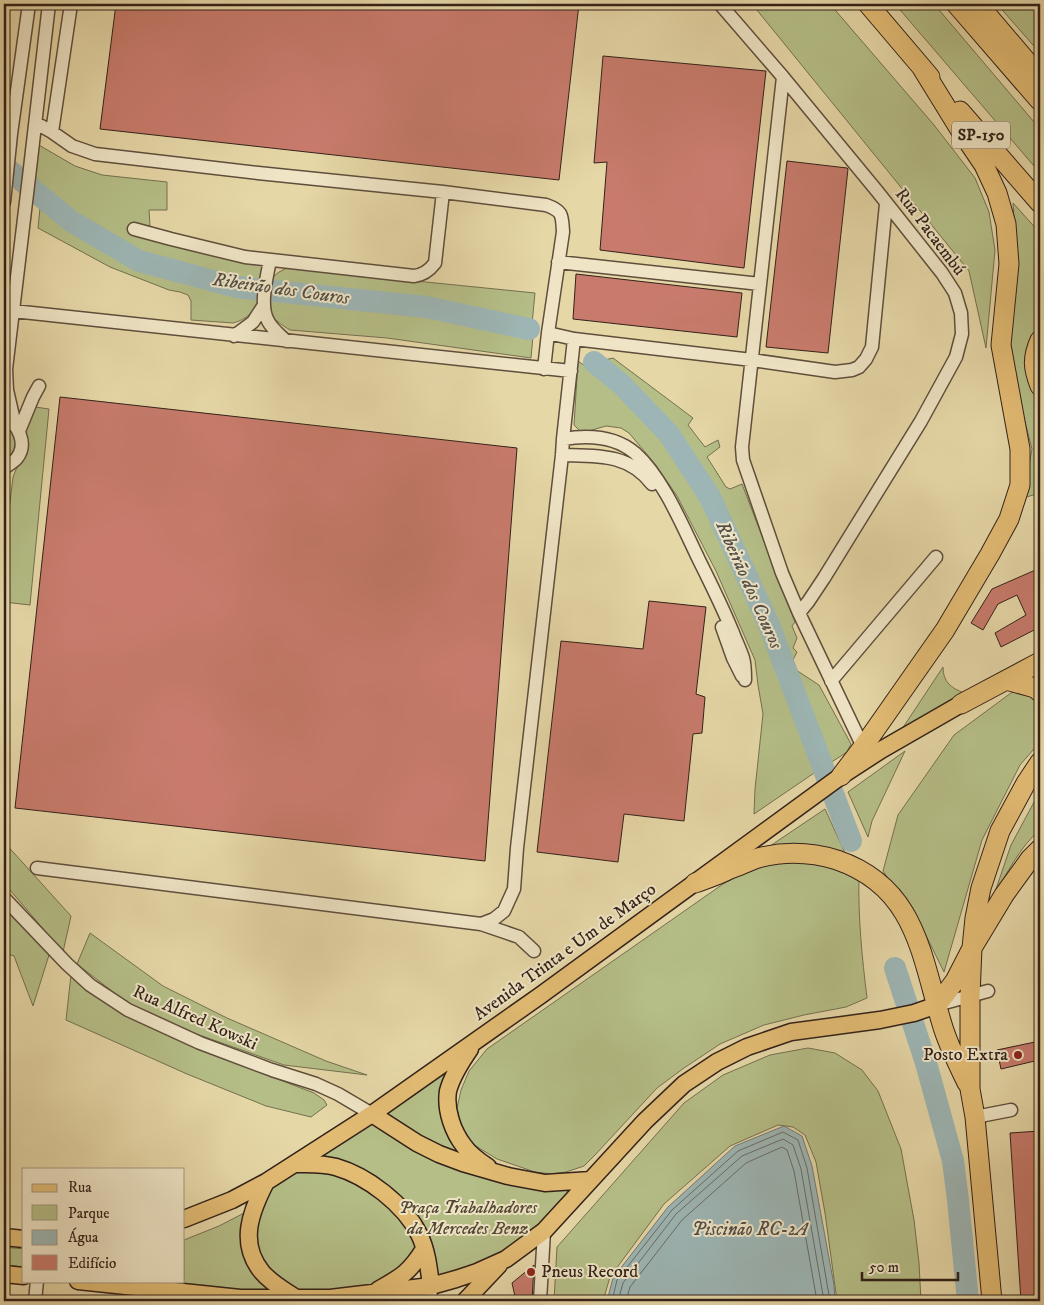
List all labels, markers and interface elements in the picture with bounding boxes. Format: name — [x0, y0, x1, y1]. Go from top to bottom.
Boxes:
road number: SP-150 — [952, 122, 1010, 148]
street label: Rua Pacaembú — [890, 184, 970, 280]
water label: Ribeirão dos Couros — [210, 268, 352, 310]
water label: Ribeirão dos Couros — [710, 517, 788, 654]
street label: Avenida Trinta e Um de Março — [469, 878, 661, 1026]
street label: Rua Alfred Kowski — [129, 981, 261, 1055]
place label: Posto Extra — [923, 1044, 1008, 1066]
marker: Posto Extra — [1012, 1049, 1024, 1061]
legend — [22, 1168, 185, 1282]
text: Rua — [68, 1178, 92, 1197]
park label: Praça Trabalhadores da Mercedes Benz — [399, 1197, 538, 1240]
text: Parque — [68, 1204, 109, 1223]
water label: Piscinão RC-2A — [692, 1218, 809, 1241]
text: Água — [68, 1227, 99, 1247]
scale bar — [862, 1250, 958, 1282]
text: Edifício — [68, 1254, 116, 1273]
text: 50 m — [869, 1258, 899, 1277]
place label: Pneus Record — [541, 1261, 638, 1283]
marker: Pneus Record — [525, 1266, 537, 1278]

